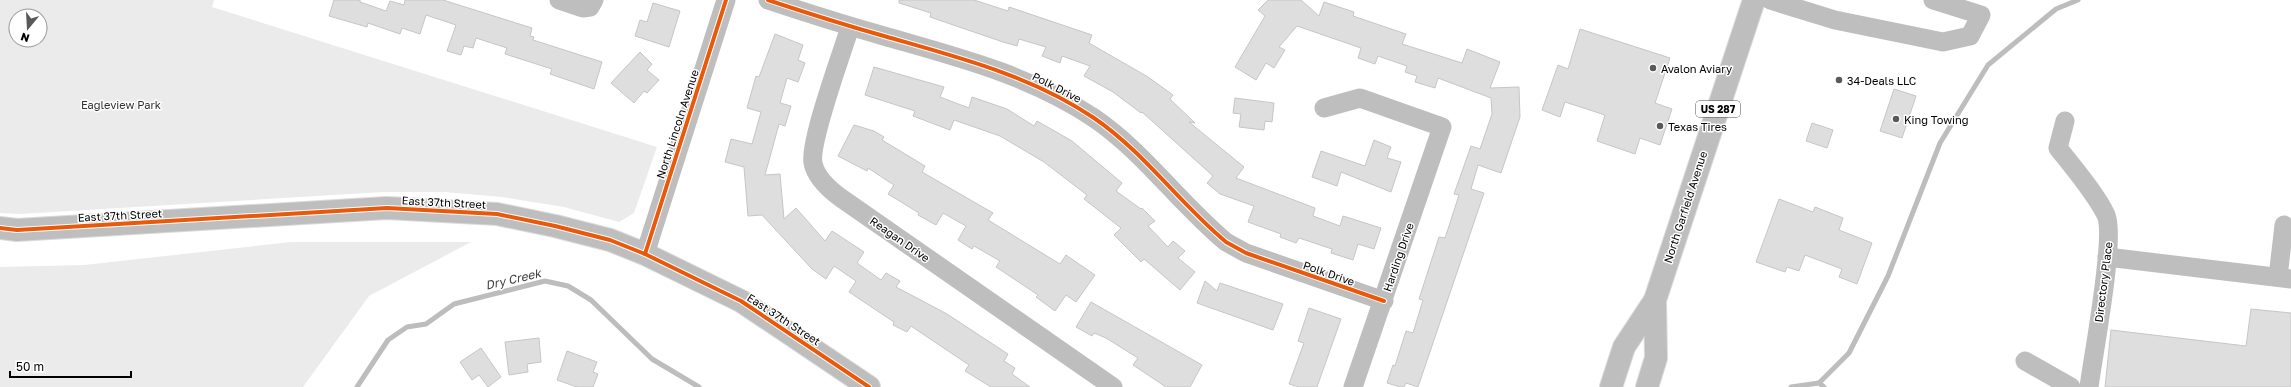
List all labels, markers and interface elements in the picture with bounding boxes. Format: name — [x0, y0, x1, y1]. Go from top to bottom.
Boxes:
north arrow — [8, 8, 48, 48]
text: N — [19, 31, 31, 45]
place label: Avalon Aviary — [1661, 62, 1732, 75]
marker: Avalon Aviary — [1648, 63, 1658, 73]
street label: North Lincoln Avenue — [653, 68, 701, 180]
street label: Polk Drive — [1030, 69, 1084, 105]
place label: 34-Deals LLC — [1847, 74, 1916, 87]
marker: 34-Deals LLC — [1834, 75, 1844, 85]
park label: Eagleview Park — [81, 98, 161, 111]
road number: US 287 — [1696, 101, 1740, 117]
place label: King Towing — [1904, 113, 1969, 126]
marker: King Towing — [1891, 114, 1901, 124]
place label: Texas Tires — [1668, 120, 1727, 133]
marker: Texas Tires — [1655, 121, 1665, 131]
street label: North Garfield Avenue — [1661, 149, 1709, 265]
street label: East 37th Street — [401, 193, 487, 211]
street label: East 37th Street — [77, 206, 163, 224]
street label: Reagan Drive — [868, 214, 932, 264]
street label: Harding Drive — [1380, 221, 1416, 293]
street label: Directory Place — [2092, 241, 2114, 323]
street label: Polk Drive — [1302, 258, 1356, 288]
water label: Dry Creek — [484, 265, 543, 293]
street label: East 37th Street — [745, 291, 823, 347]
scale bar — [10, 353, 131, 379]
text: 50 m — [16, 359, 44, 374]

